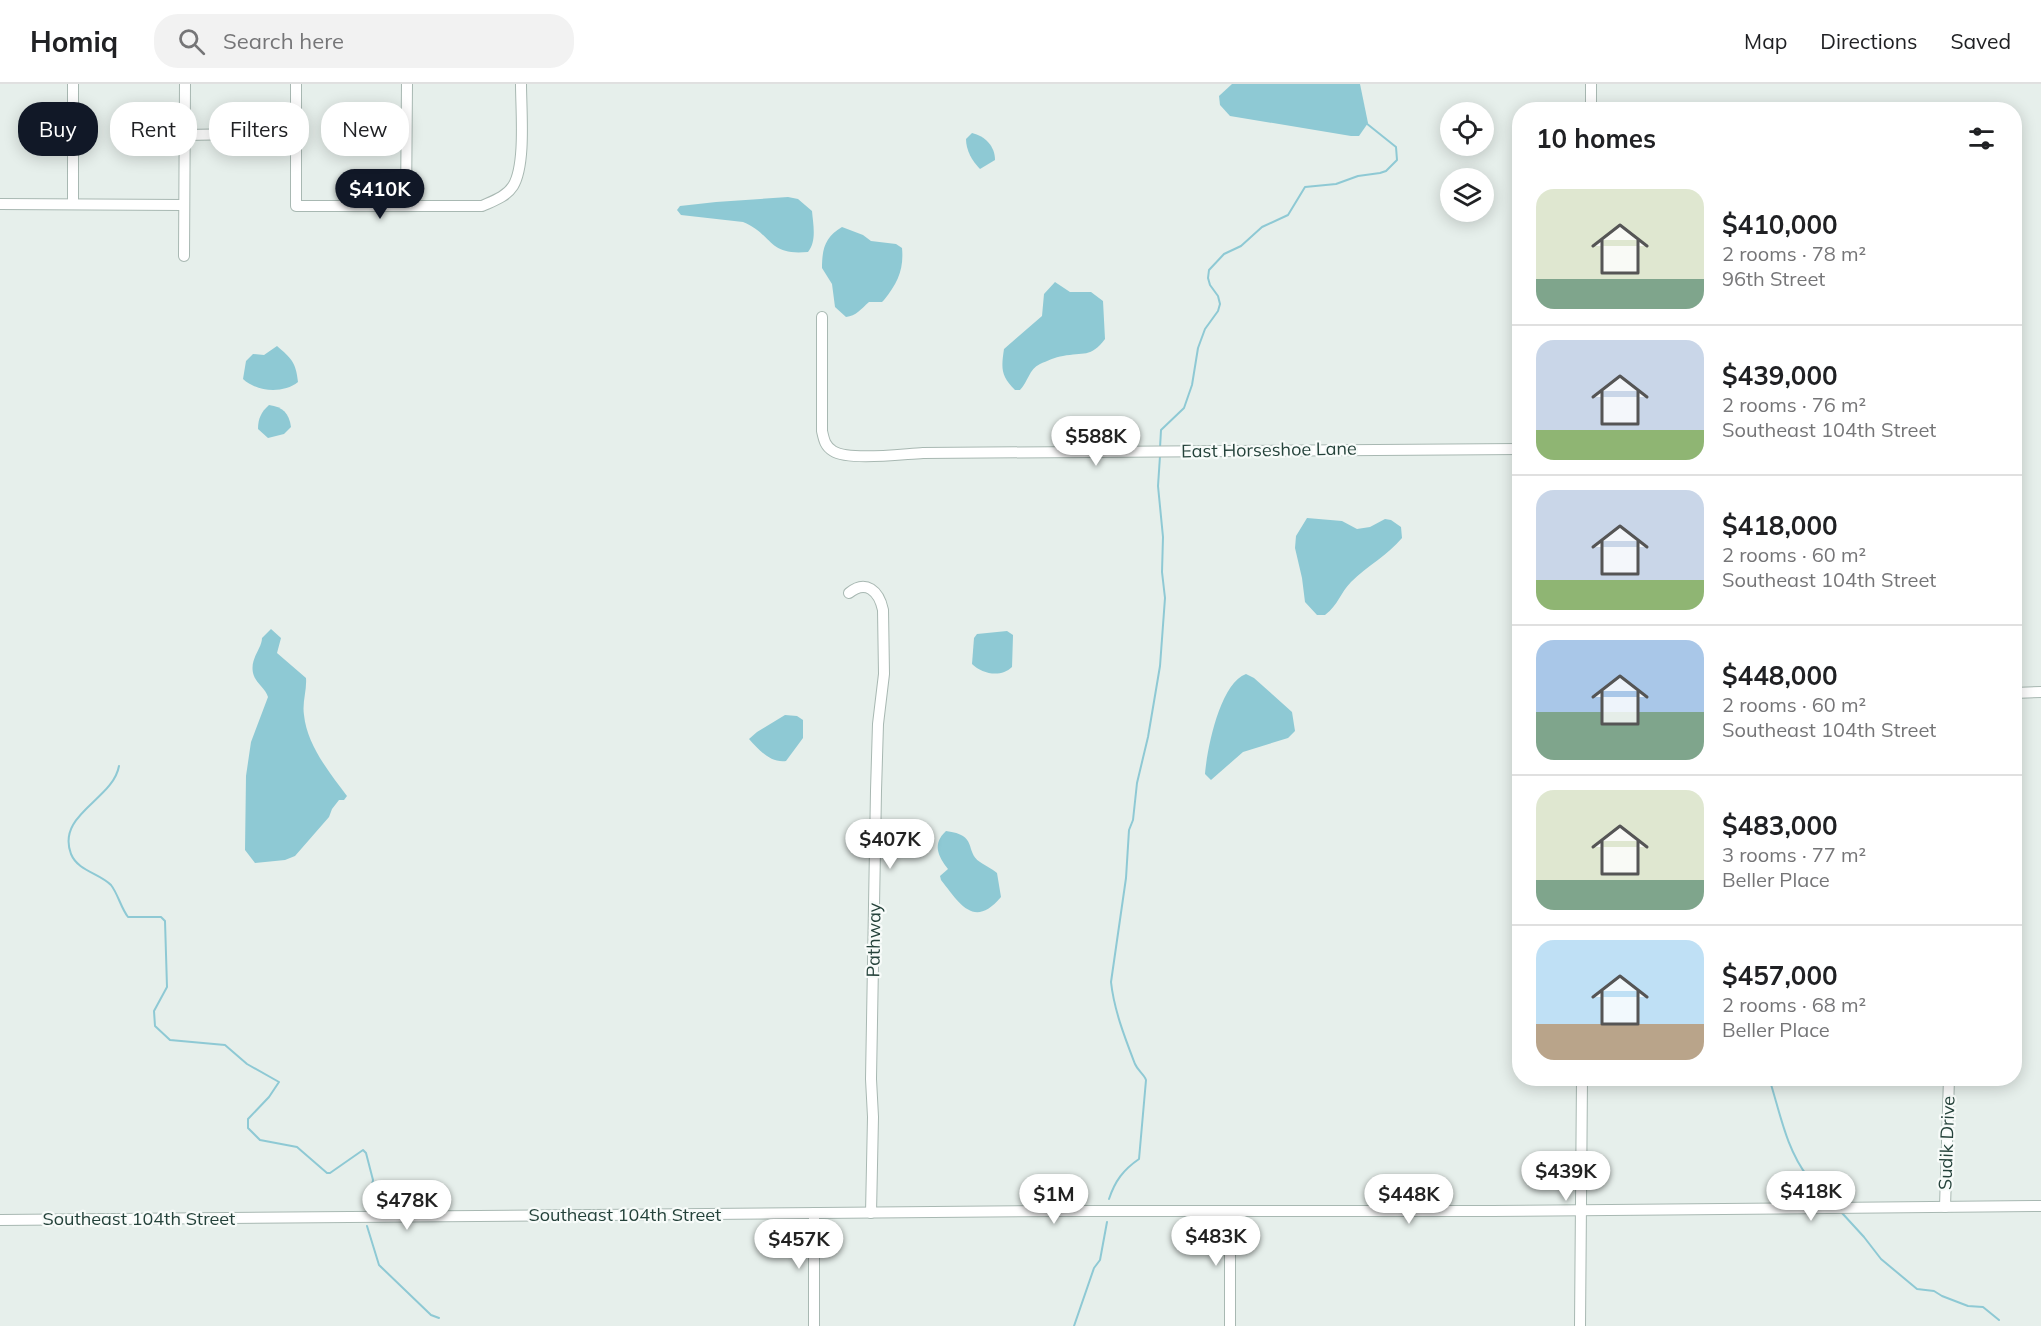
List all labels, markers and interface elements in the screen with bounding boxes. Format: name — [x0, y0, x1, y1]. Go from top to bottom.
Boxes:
search box — [154, 14, 574, 68]
text: Homiq — [30, 24, 118, 59]
icon: search — [175, 25, 208, 58]
text: Search here — [223, 27, 344, 55]
text: Map — [1744, 28, 1787, 54]
text: Directions — [1820, 28, 1917, 54]
text: Saved — [1950, 28, 2011, 54]
chip: Buy — [18, 102, 98, 156]
chip: Rent — [110, 102, 197, 156]
chip: Filters — [209, 102, 309, 156]
chip: New — [321, 102, 409, 156]
map controls — [1440, 102, 1494, 222]
button: locate — [1440, 102, 1494, 156]
text: 10 homes — [1536, 122, 1656, 155]
icon: filters — [1965, 122, 1998, 155]
button: layers — [1440, 168, 1494, 222]
pin: $410K — [338, 169, 422, 220]
text: $410K — [349, 176, 411, 201]
text: $410,000 — [1722, 208, 1838, 241]
icon: home — [1584, 213, 1656, 285]
text: 2 rooms · 78 m² — [1722, 241, 1866, 266]
text: 96th Street — [1722, 266, 1825, 291]
text: $439,000 — [1722, 359, 1838, 392]
icon: home — [1584, 364, 1656, 436]
text: 2 rooms · 76 m² — [1722, 392, 1866, 417]
pin: $588K — [1054, 416, 1138, 467]
text: Southeast 104th Street — [1722, 417, 1936, 442]
text: $588K — [1065, 423, 1127, 448]
street label: East Horseshoe Lane — [1181, 436, 1357, 463]
text: $418,000 — [1722, 509, 1838, 542]
icon: home — [1584, 514, 1656, 586]
text: 2 rooms · 60 m² — [1722, 542, 1866, 567]
text: Southeast 104th Street — [1722, 567, 1936, 592]
text: $448,000 — [1722, 659, 1838, 692]
icon: home — [1584, 664, 1656, 736]
text: 2 rooms · 60 m² — [1722, 692, 1866, 717]
text: Southeast 104th Street — [1722, 717, 1936, 742]
text: $483,000 — [1722, 809, 1838, 842]
icon: home — [1584, 814, 1656, 886]
pin: $407K — [848, 819, 932, 870]
text: $407K — [859, 826, 921, 851]
text: 3 rooms · 77 m² — [1722, 842, 1866, 867]
text: Beller Place — [1722, 867, 1830, 892]
street label: Pathway — [861, 902, 886, 977]
text: $457,000 — [1722, 959, 1838, 992]
icon: home — [1584, 964, 1656, 1036]
text: 2 rooms · 68 m² — [1722, 992, 1866, 1017]
text: Beller Place — [1722, 1017, 1830, 1042]
street label: Sudik Drive — [1933, 1096, 1960, 1190]
pin: $439K — [1524, 1151, 1608, 1202]
text: $439K — [1535, 1158, 1597, 1183]
pin: $418K — [1769, 1171, 1853, 1222]
pin: $1M — [1025, 1174, 1083, 1225]
pin: $448K — [1367, 1174, 1451, 1225]
text: $418K — [1780, 1178, 1842, 1203]
pin: $478K — [365, 1180, 449, 1231]
text: $1M — [1033, 1181, 1075, 1206]
text: $448K — [1378, 1181, 1440, 1206]
text: $478K — [376, 1187, 438, 1212]
street label: Southeast 104th Street — [529, 1203, 721, 1226]
street label: Southeast 104th Street — [43, 1207, 235, 1230]
pin: $483K — [1174, 1216, 1258, 1267]
pin: $457K — [757, 1219, 841, 1270]
text: $483K — [1185, 1223, 1247, 1248]
text: $457K — [768, 1226, 830, 1251]

